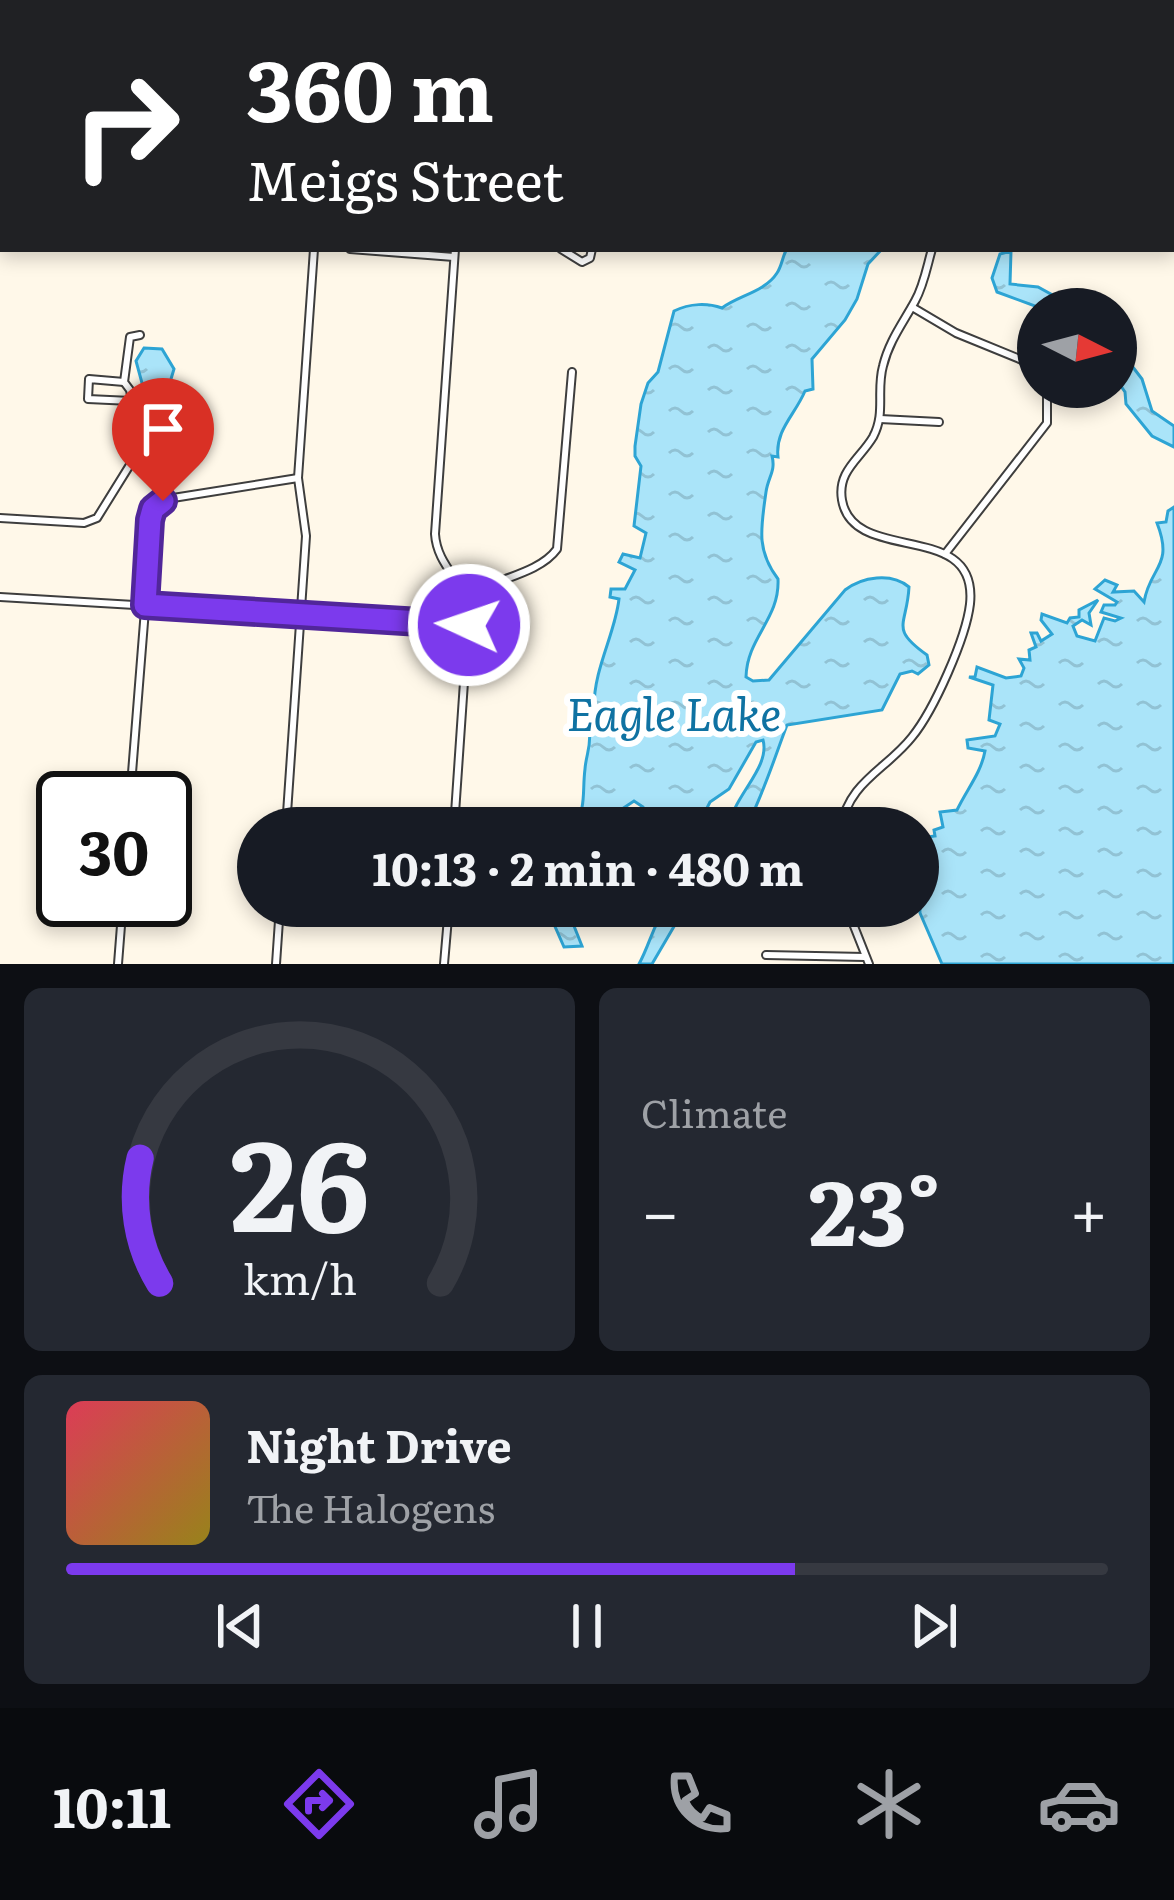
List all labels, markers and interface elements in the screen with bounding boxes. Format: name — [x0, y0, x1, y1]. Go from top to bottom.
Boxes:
text: 360 m — [246, 23, 494, 148]
icon: right — [48, 48, 204, 204]
text: Meigs Street — [246, 137, 564, 218]
north arrow — [1017, 288, 1137, 408]
map controls — [1017, 288, 1137, 408]
pin — [112, 378, 214, 501]
icon: arrive — [130, 396, 196, 462]
position arrow — [406, 562, 532, 688]
water label: Eagle Lake — [567, 678, 781, 745]
speed limit sign: 30 — [36, 771, 192, 927]
text: 10:13 · 2 min · 480 m — [372, 833, 804, 900]
text: Climate — [641, 1082, 787, 1140]
text: 26 — [230, 1085, 369, 1270]
text: 23° — [808, 1140, 941, 1274]
text: − — [641, 1159, 679, 1257]
text: + — [1070, 1159, 1108, 1257]
text: km/h — [242, 1244, 357, 1307]
text: Night Drive — [246, 1410, 512, 1477]
text: The Halogens — [246, 1477, 495, 1535]
icon: previous — [207, 1593, 273, 1659]
icon: pause — [554, 1593, 620, 1659]
icon: next — [901, 1593, 967, 1659]
icon: directions — [277, 1762, 361, 1846]
icon: music — [467, 1762, 551, 1846]
icon: phone — [657, 1762, 741, 1846]
icon: climate — [847, 1762, 931, 1846]
icon: car — [1037, 1762, 1121, 1846]
text: 10:11 — [53, 1764, 171, 1845]

